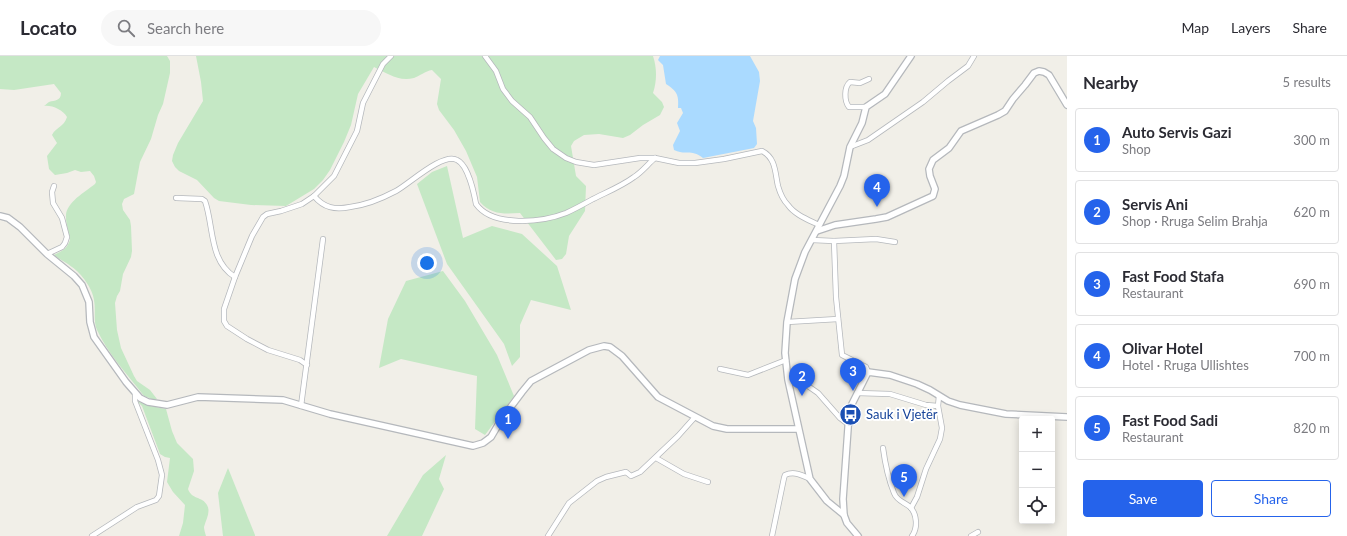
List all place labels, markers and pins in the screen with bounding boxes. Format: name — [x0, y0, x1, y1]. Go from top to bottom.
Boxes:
pin: 4 — [864, 174, 890, 207]
pin: 3 — [840, 358, 866, 391]
pin: 2 — [789, 363, 815, 396]
bus stop icon: Sauk i Vjetër — [838, 401, 864, 427]
pin: 1 — [495, 406, 521, 439]
place label: Sauk i Vjetër — [866, 406, 938, 422]
pin: 5 — [891, 464, 917, 497]

